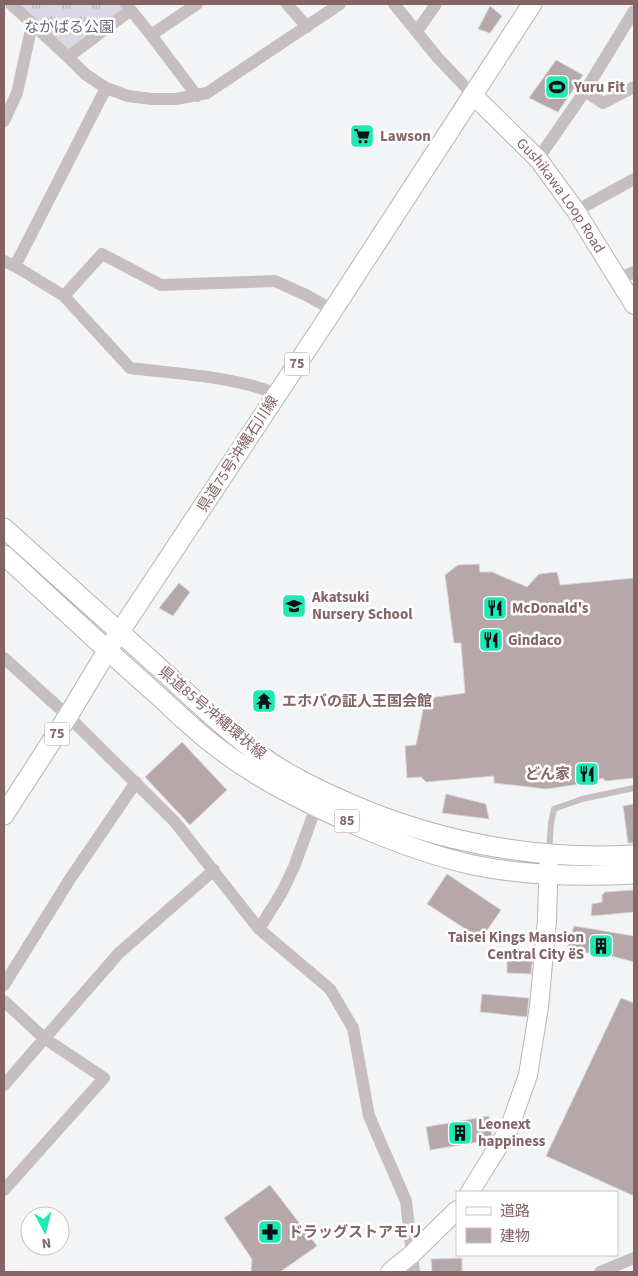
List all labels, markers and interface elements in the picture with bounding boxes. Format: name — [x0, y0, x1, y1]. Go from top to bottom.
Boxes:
park label: なかばる公園 — [24, 17, 114, 38]
sports icon: Yuru Fit — [544, 74, 570, 100]
place label: Yuru Fit — [573, 77, 625, 98]
supermarket icon: Lawson — [349, 123, 375, 149]
place label: Lawson — [380, 126, 431, 147]
street label: Gushikawa Loop Road — [512, 133, 610, 257]
road number: 75 — [284, 352, 310, 376]
street label: 県道75号沖縄石川線 — [192, 392, 284, 516]
place label: Akatsuki Nursery School — [311, 587, 413, 625]
school or university icon: Akatsuki Nursery School — [281, 593, 307, 619]
restaurant icon: McDonald's — [482, 595, 508, 621]
place label: McDonald's — [512, 598, 589, 619]
restaurant icon: Gindaco — [478, 627, 504, 653]
place label: Gindaco — [508, 630, 562, 651]
street label: 県道85号沖縄環状線 — [154, 662, 270, 764]
temple icon: エホバの証人王国会館 — [251, 688, 277, 714]
place label: エホバの証人王国会館 — [282, 691, 432, 712]
road number: 75 — [44, 722, 70, 746]
restaurant icon: どん家 — [574, 761, 600, 787]
place label: どん家 — [525, 764, 570, 785]
road number: 85 — [334, 809, 360, 832]
place label: Taisei Kings Mansion Central City ëS — [448, 927, 584, 965]
building icon: Taisei Kings Mansion Central City ëS — [588, 933, 614, 959]
place label: Leonext happiness — [478, 1114, 546, 1152]
building icon: Leonext happiness — [447, 1120, 473, 1146]
legend — [456, 1191, 618, 1256]
text: 道路 — [500, 1201, 530, 1222]
north arrow — [20, 1206, 70, 1256]
pharmacy icon: ドラッグストアモリ — [257, 1219, 283, 1245]
place label: ドラッグストアモリ — [288, 1222, 423, 1243]
text: 建物 — [500, 1226, 530, 1247]
text: N — [41, 1232, 52, 1253]

